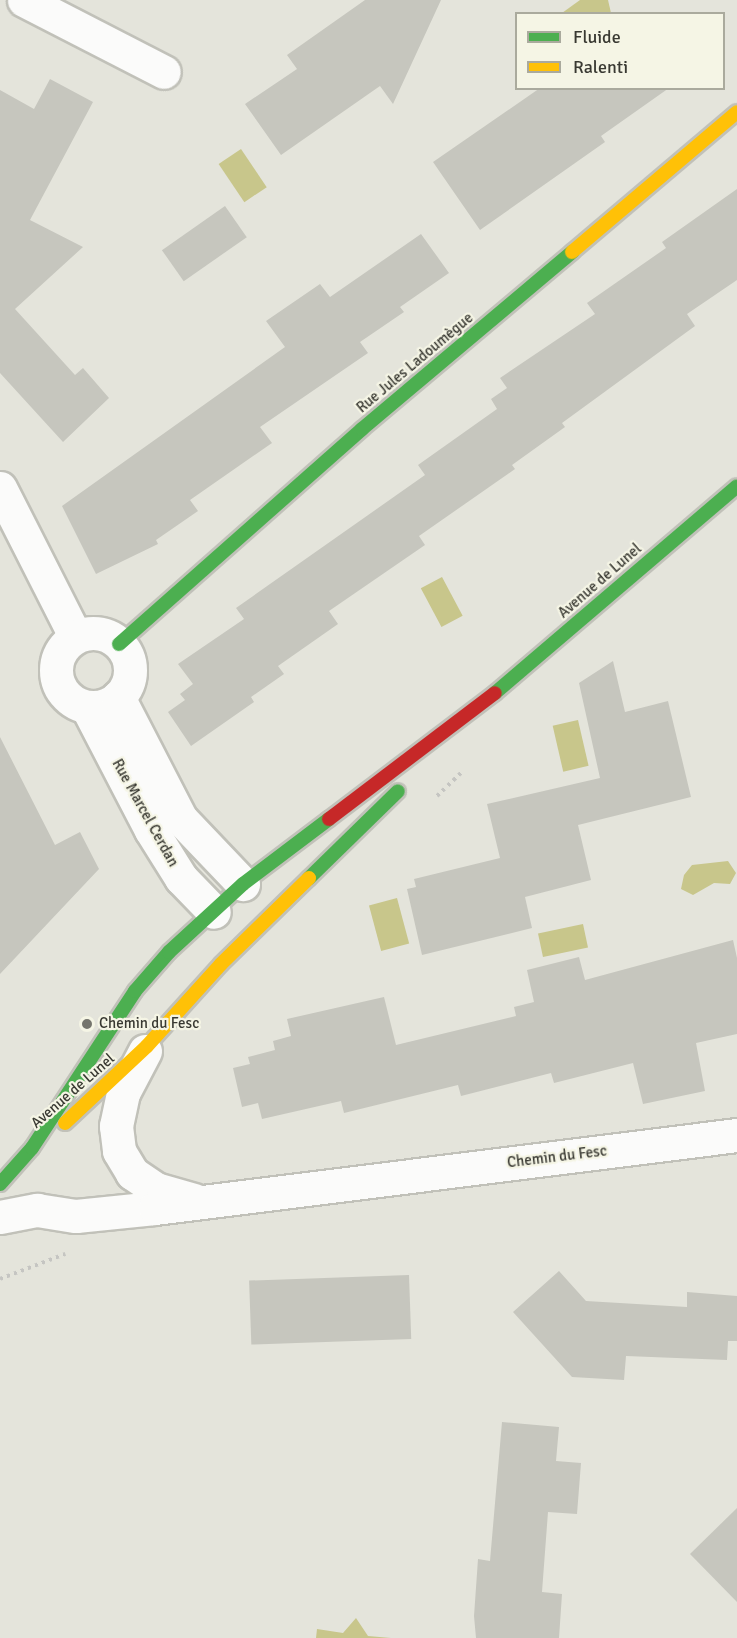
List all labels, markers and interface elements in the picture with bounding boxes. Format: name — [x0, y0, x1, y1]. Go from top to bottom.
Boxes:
legend — [515, 12, 725, 90]
text: Fluide — [573, 26, 621, 48]
text: Ralenti — [573, 56, 628, 78]
street label: Rue Jules Ladoumègue — [353, 309, 477, 417]
street label: Avenue de Lunel — [555, 540, 645, 622]
street label: Rue Marcel Cerdan — [108, 756, 182, 870]
place label: Chemin du Fesc — [99, 1015, 199, 1033]
marker: Chemin du Fesc — [80, 1017, 94, 1031]
street label: Avenue de Lunel — [28, 1050, 118, 1132]
street label: Chemin du Fesc — [506, 1142, 608, 1172]

